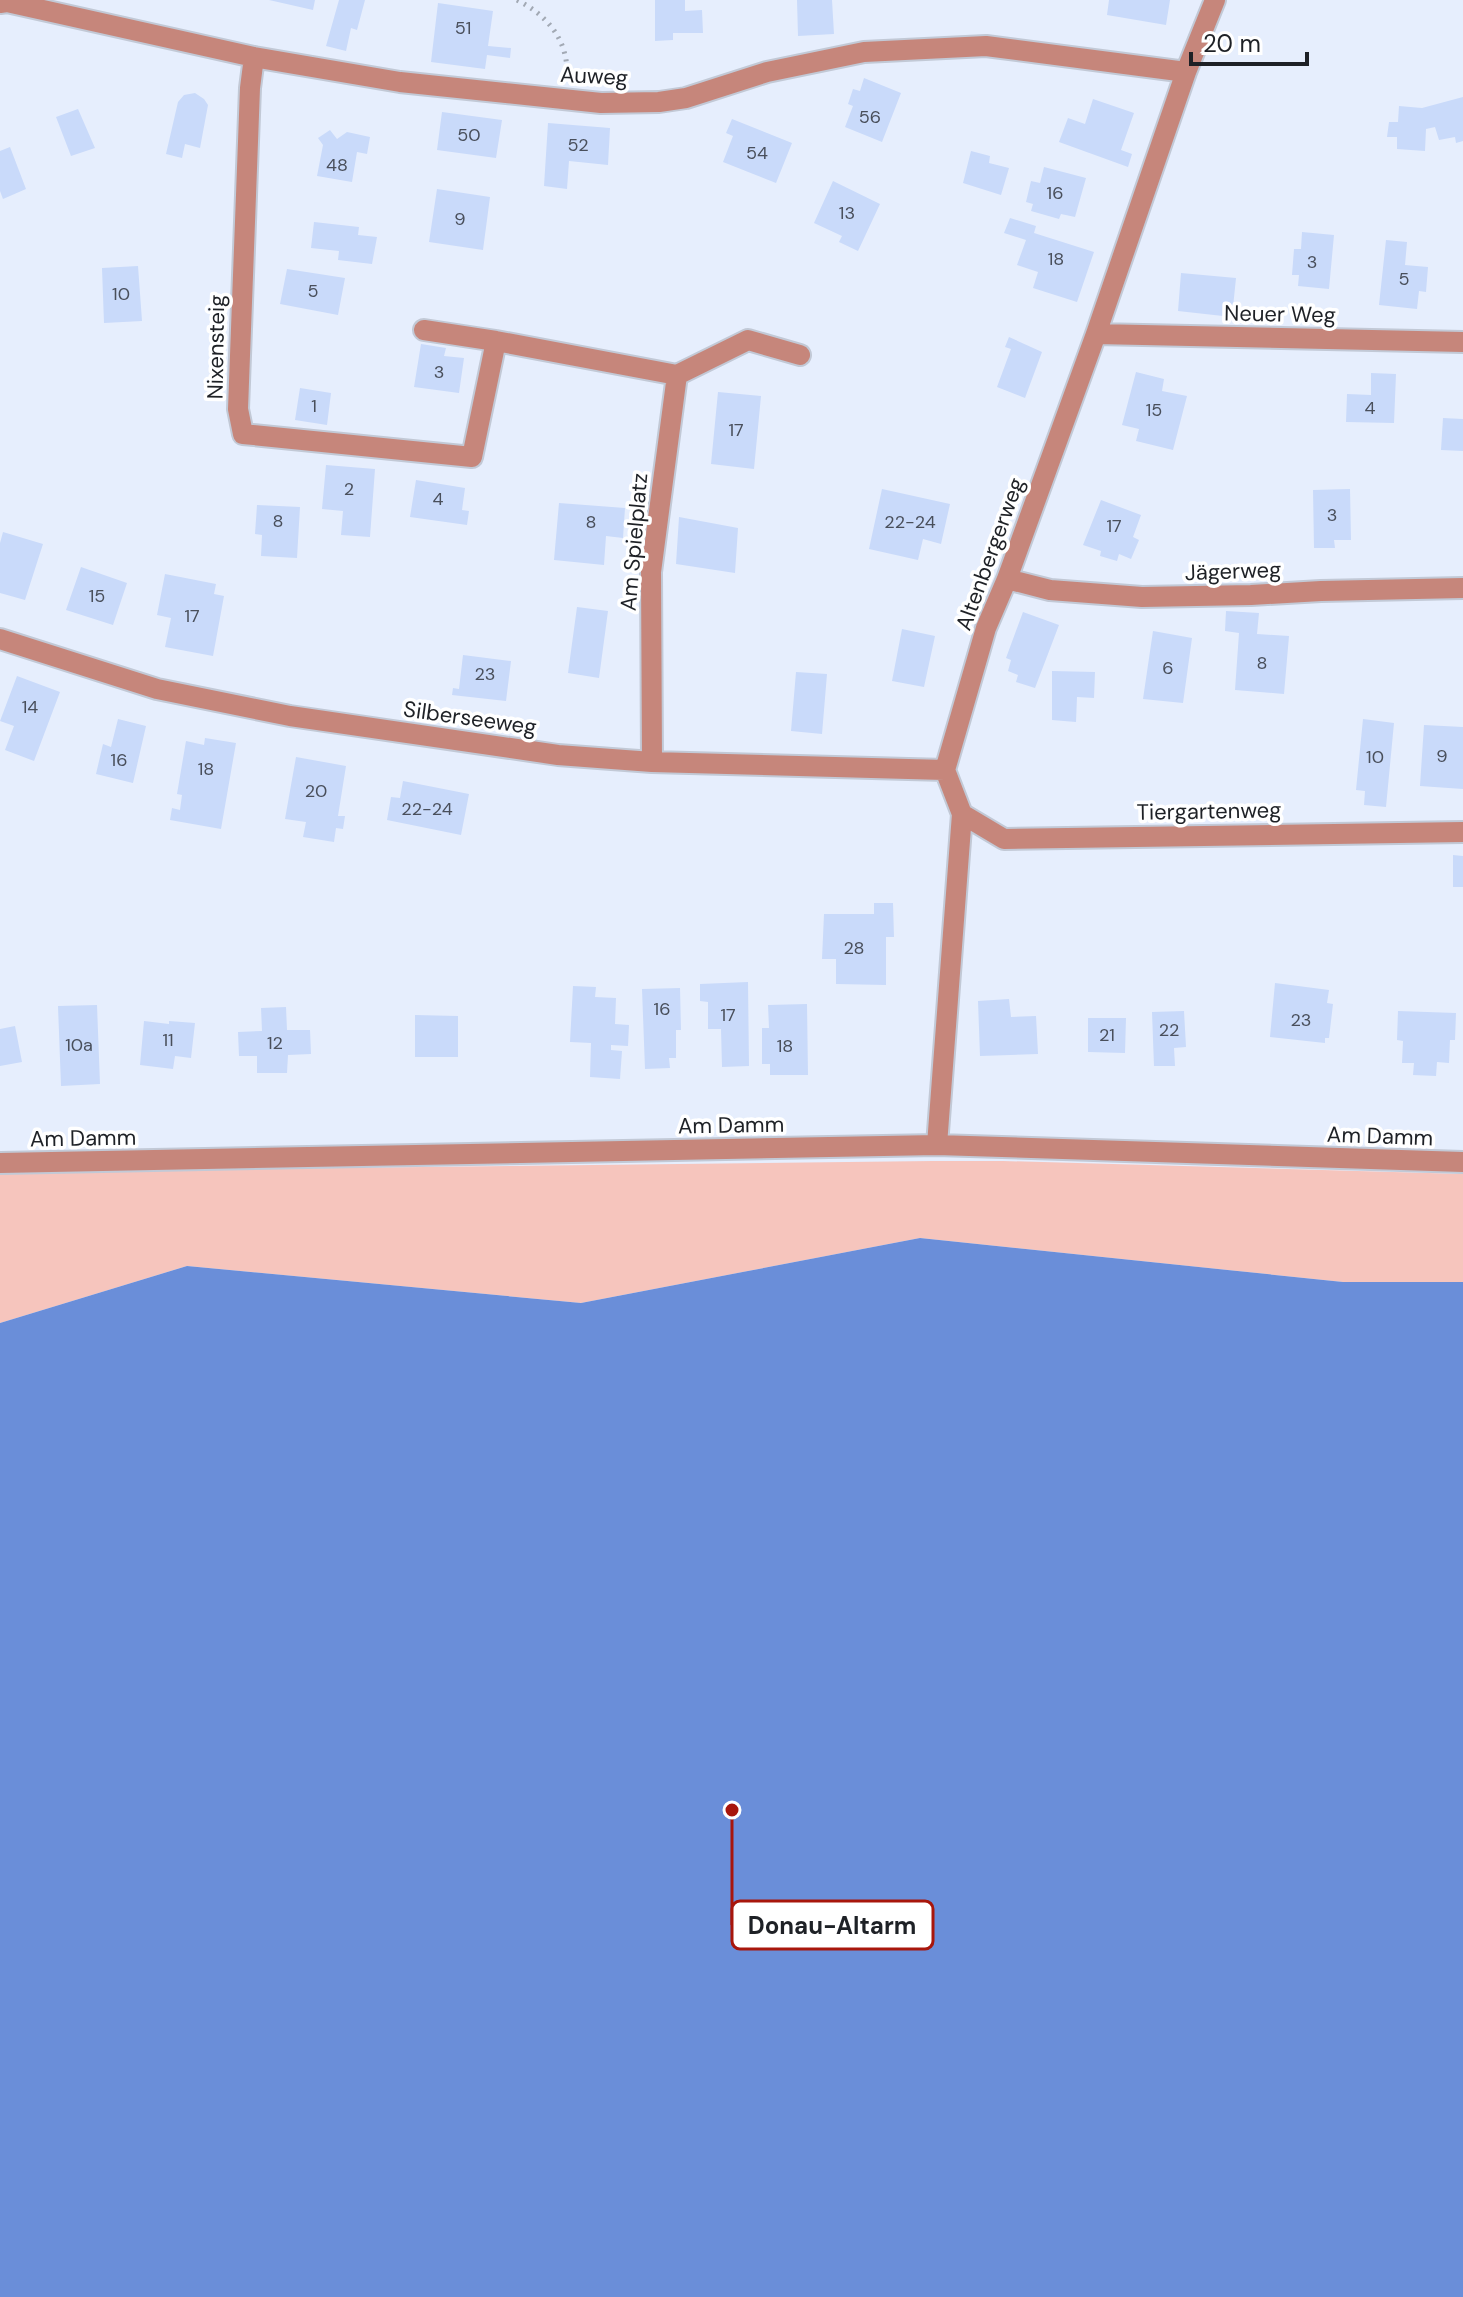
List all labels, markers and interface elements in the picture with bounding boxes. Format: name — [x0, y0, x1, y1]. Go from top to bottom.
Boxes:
house number: 51 — [455, 16, 471, 40]
scale bar — [1191, 16, 1307, 66]
text: 20 m — [1203, 28, 1261, 59]
street label: Auweg — [559, 60, 629, 92]
house number: 56 — [859, 105, 881, 129]
house number: 50 — [457, 123, 481, 147]
house number: 52 — [567, 133, 589, 157]
house number: 54 — [746, 141, 768, 165]
house number: 48 — [326, 153, 348, 177]
house number: 16 — [1047, 181, 1063, 205]
house number: 13 — [839, 201, 855, 225]
house number: 9 — [454, 207, 466, 231]
house number: 18 — [1048, 247, 1064, 271]
house number: 3 — [1307, 250, 1317, 274]
house number: 5 — [1399, 267, 1409, 291]
house number: 5 — [308, 279, 318, 303]
house number: 10 — [112, 282, 130, 306]
street label: Nixensteig — [201, 294, 231, 400]
street label: Neuer Weg — [1224, 299, 1336, 329]
house number: 3 — [434, 360, 444, 384]
house number: 1 — [311, 394, 317, 418]
house number: 4 — [1365, 396, 1376, 420]
house number: 15 — [1146, 398, 1162, 422]
house number: 17 — [728, 418, 744, 442]
street label: Am Spielplatz — [614, 472, 654, 612]
street label: Altenbergerweg — [949, 474, 1031, 634]
house number: 2 — [344, 477, 354, 501]
house number: 4 — [433, 487, 444, 511]
house number: 3 — [1327, 503, 1337, 527]
house number: 8 — [273, 509, 283, 533]
house number: 8 — [586, 510, 596, 534]
house number: 22-24 — [884, 510, 936, 534]
house number: 17 — [1106, 514, 1122, 538]
street label: Jägerweg — [1184, 555, 1282, 587]
house number: 15 — [89, 584, 105, 608]
house number: 17 — [184, 604, 200, 628]
house number: 8 — [1257, 651, 1267, 675]
house number: 6 — [1162, 656, 1174, 680]
house number: 23 — [474, 662, 496, 686]
street label: Silberseeweg — [402, 694, 538, 742]
house number: 14 — [22, 695, 38, 719]
house number: 9 — [1436, 744, 1448, 768]
house number: 10 — [1366, 745, 1384, 769]
house number: 16 — [111, 748, 127, 772]
house number: 18 — [198, 757, 214, 781]
house number: 20 — [305, 779, 327, 803]
street label: Tiergartenweg — [1136, 795, 1282, 827]
house number: 22-24 — [401, 797, 453, 821]
house number: 28 — [843, 936, 865, 960]
house number: 16 — [654, 997, 670, 1021]
house number: 17 — [720, 1003, 736, 1027]
house number: 23 — [1290, 1008, 1312, 1032]
house number: 22 — [1159, 1018, 1179, 1042]
house number: 21 — [1099, 1023, 1115, 1047]
house number: 11 — [162, 1028, 174, 1052]
house number: 12 — [267, 1031, 283, 1055]
house number: 10a — [65, 1033, 93, 1057]
house number: 18 — [777, 1034, 793, 1058]
street label: Am Damm — [678, 1110, 784, 1140]
street label: Am Damm — [1326, 1120, 1434, 1152]
street label: Am Damm — [30, 1123, 136, 1153]
callout: Donau-Altarm — [732, 1901, 933, 1949]
text: Donau-Altarm — [748, 1910, 916, 1941]

